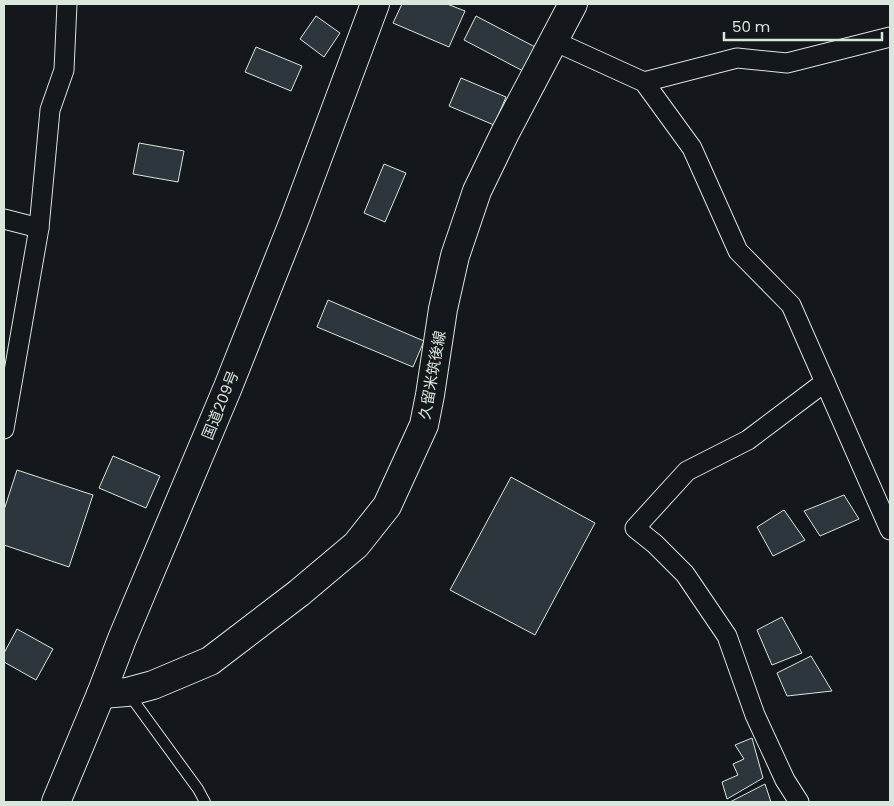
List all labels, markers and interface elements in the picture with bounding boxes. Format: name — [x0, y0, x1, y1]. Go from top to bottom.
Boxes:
scale bar — [724, 10, 882, 42]
text: 50 m — [732, 16, 770, 37]
street label: 久留米筑後線 — [414, 329, 450, 421]
street label: 国道209号 — [197, 367, 243, 443]

